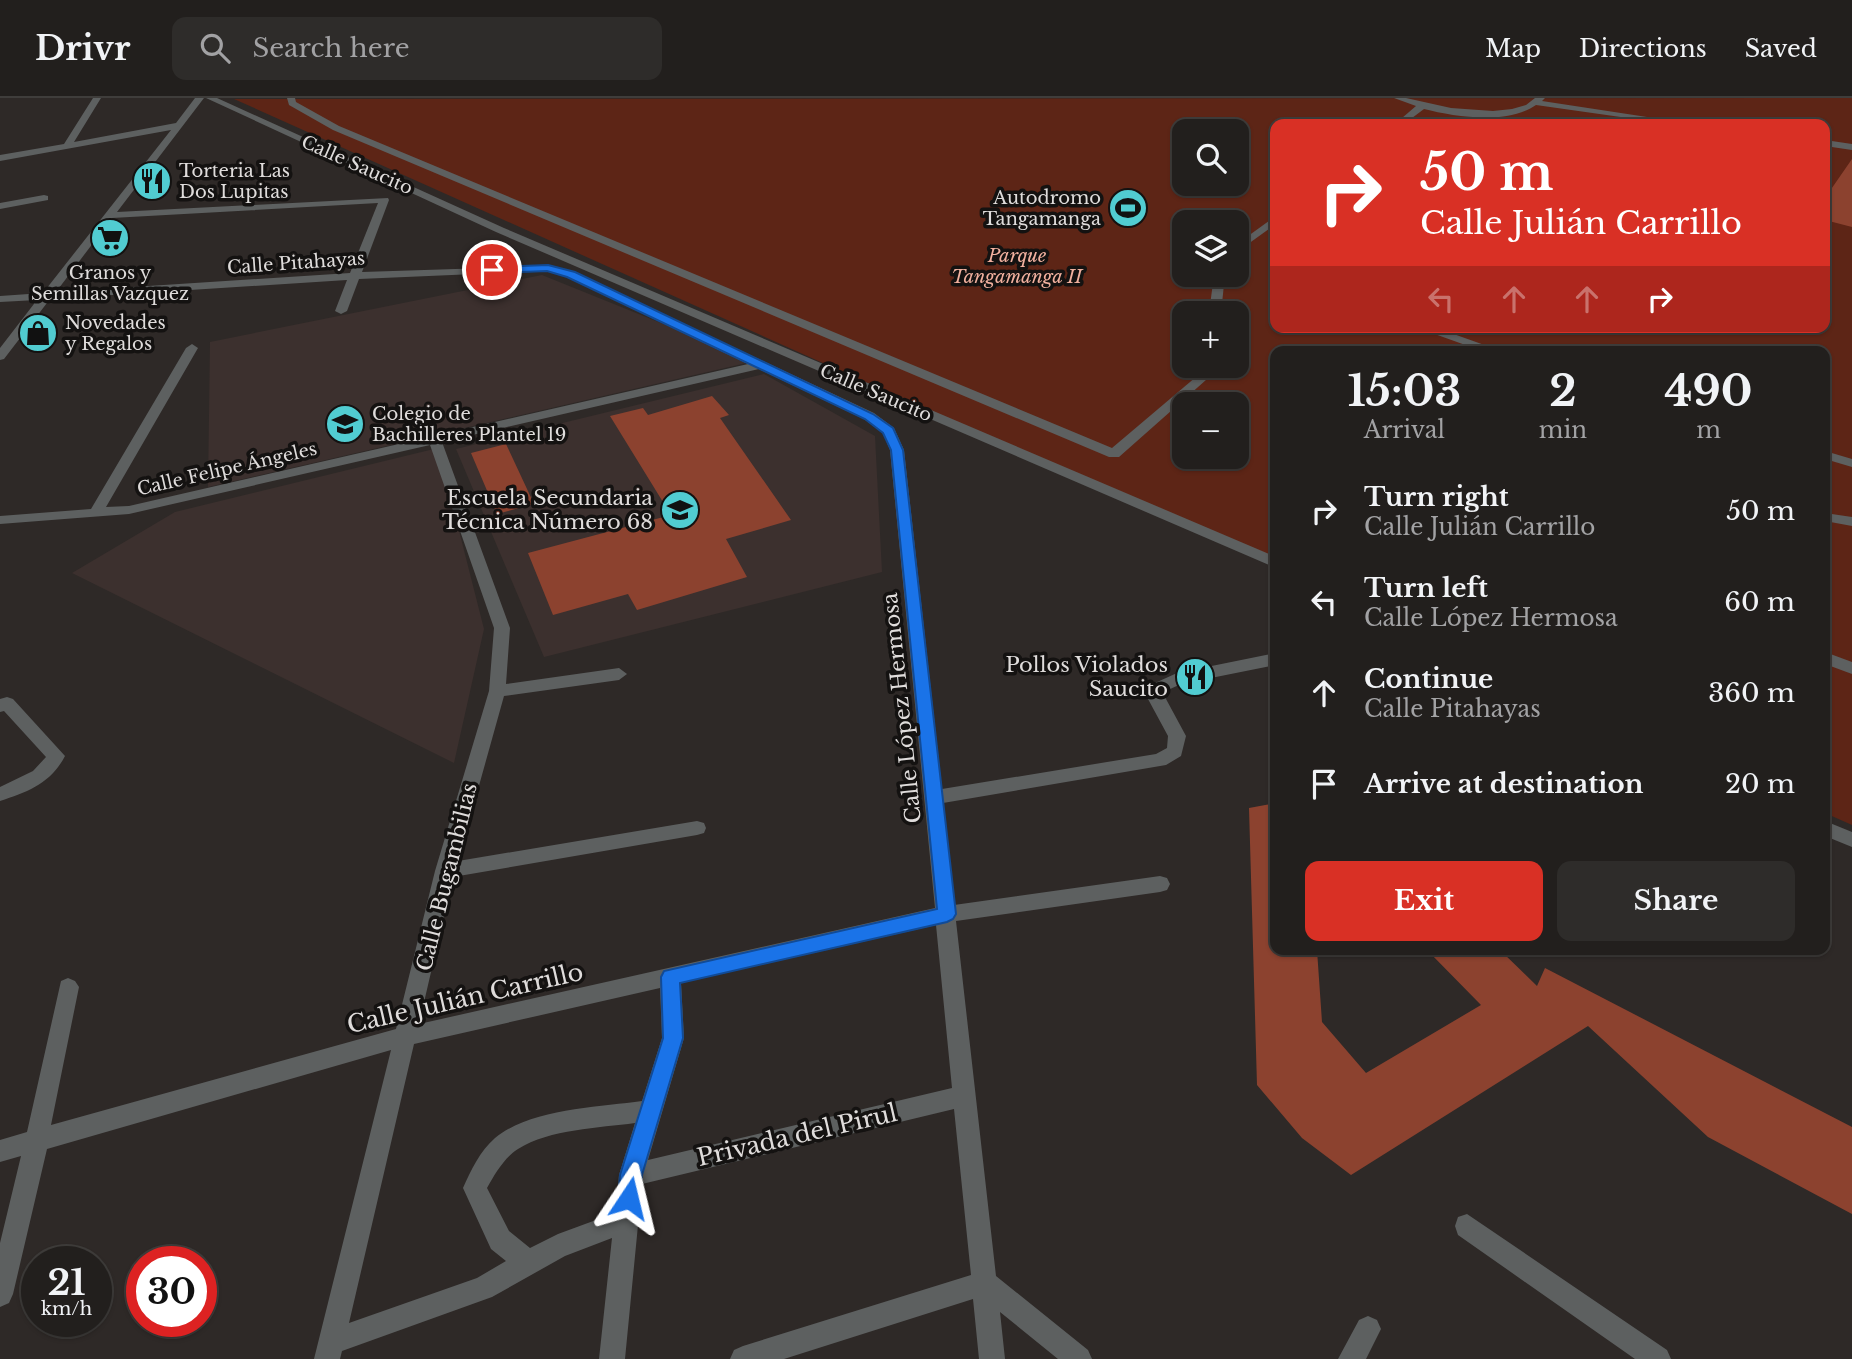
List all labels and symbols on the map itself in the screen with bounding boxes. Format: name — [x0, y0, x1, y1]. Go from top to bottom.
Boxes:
street label: Calle Saucito — [298, 131, 416, 199]
restaurant icon: Torteria Las Dos Lupitas — [131, 160, 173, 202]
place label: Torteria Las Dos Lupitas — [179, 160, 290, 203]
place label: Autodromo Tangamanga — [983, 187, 1101, 230]
sports icon: Autodromo Tangamanga — [1107, 187, 1149, 229]
supermarket icon: Granos y Semillas Vazquez — [89, 217, 131, 259]
pin — [462, 240, 522, 300]
park label: Parque Tangamanga II — [952, 245, 1084, 288]
street label: Calle Pitahayas — [226, 247, 366, 279]
place label: Granos y Semillas Vazquez — [31, 262, 189, 305]
shop icon: Novedades y Regalos — [17, 312, 59, 354]
place label: Novedades y Regalos — [65, 312, 166, 355]
street label: Calle Saucito — [817, 360, 935, 426]
school or university icon: Colegio de Bachilleres Plantel 19 — [324, 403, 366, 445]
place label: Colegio de Bachilleres Plantel 19 — [372, 403, 566, 446]
street label: Calle Felipe Ángeles — [135, 437, 319, 500]
place label: Escuela Secundaria Técnica Número 68 — [442, 485, 653, 535]
school or university icon: Escuela Secundaria Técnica Número 68 — [659, 489, 701, 531]
street label: Calle López Hermosa — [877, 591, 927, 825]
place label: Pollos Violados Saucito — [1005, 652, 1168, 702]
restaurant icon: Pollos Violados Saucito — [1174, 656, 1216, 698]
street label: Calle Bugambilias — [411, 780, 483, 974]
street label: Calle Julián Carrillo — [344, 957, 586, 1039]
street label: Privada del Pirul — [694, 1098, 900, 1172]
position arrow — [592, 1161, 666, 1235]
speed limit sign: 30 — [126, 1246, 217, 1337]

